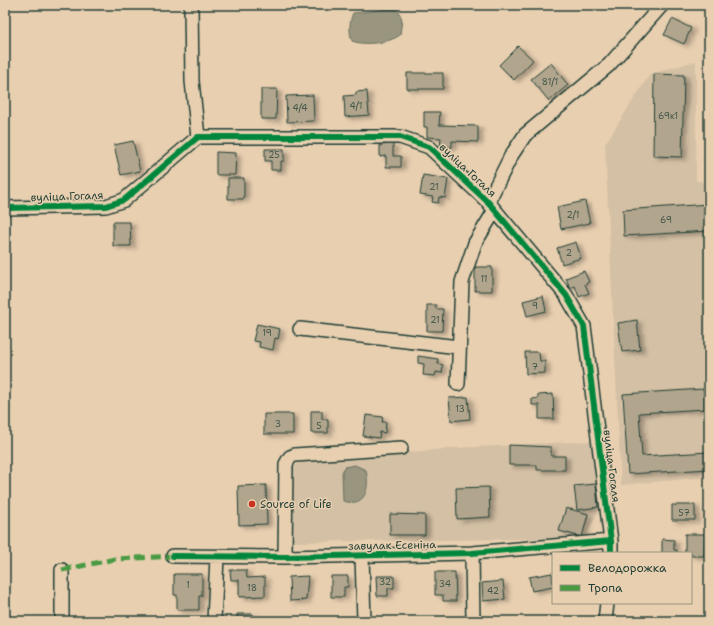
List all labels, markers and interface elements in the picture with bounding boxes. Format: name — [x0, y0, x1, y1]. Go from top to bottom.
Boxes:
house number: 81/1 — [542, 76, 558, 88]
house number: 4/1 — [349, 100, 363, 112]
house number: 4/4 — [292, 102, 308, 114]
house number: 69к1 — [658, 110, 678, 122]
street label: вуліца Гогаля — [436, 140, 499, 201]
house number: 25 — [268, 149, 280, 161]
house number: 21 — [429, 181, 439, 193]
street label: вуліца Гогаля — [30, 188, 104, 205]
house number: 2/1 — [566, 209, 580, 221]
house number: 69 — [660, 214, 672, 226]
house number: 2 — [566, 247, 572, 259]
house number: 11 — [480, 273, 488, 285]
house number: 9 — [532, 300, 538, 312]
house number: 21 — [430, 314, 440, 326]
house number: 19 — [262, 327, 272, 339]
house number: 7 — [532, 361, 538, 373]
house number: 13 — [455, 403, 465, 415]
house number: 3 — [275, 418, 281, 430]
house number: 5 — [316, 420, 322, 432]
street label: вуліца Гогаля — [600, 429, 623, 503]
place label: Source of Life — [260, 497, 332, 512]
marker: Source of Life — [247, 499, 257, 509]
house number: 57 — [678, 507, 690, 519]
street label: завулак Есеніна — [348, 537, 436, 554]
legend — [552, 552, 692, 604]
text: Велодорожка — [588, 560, 667, 576]
house number: 32 — [379, 576, 391, 588]
house number: 34 — [439, 578, 451, 590]
house number: 1 — [186, 579, 190, 591]
text: Тропа — [588, 580, 623, 596]
house number: 18 — [247, 582, 257, 594]
house number: 42 — [487, 585, 499, 597]

